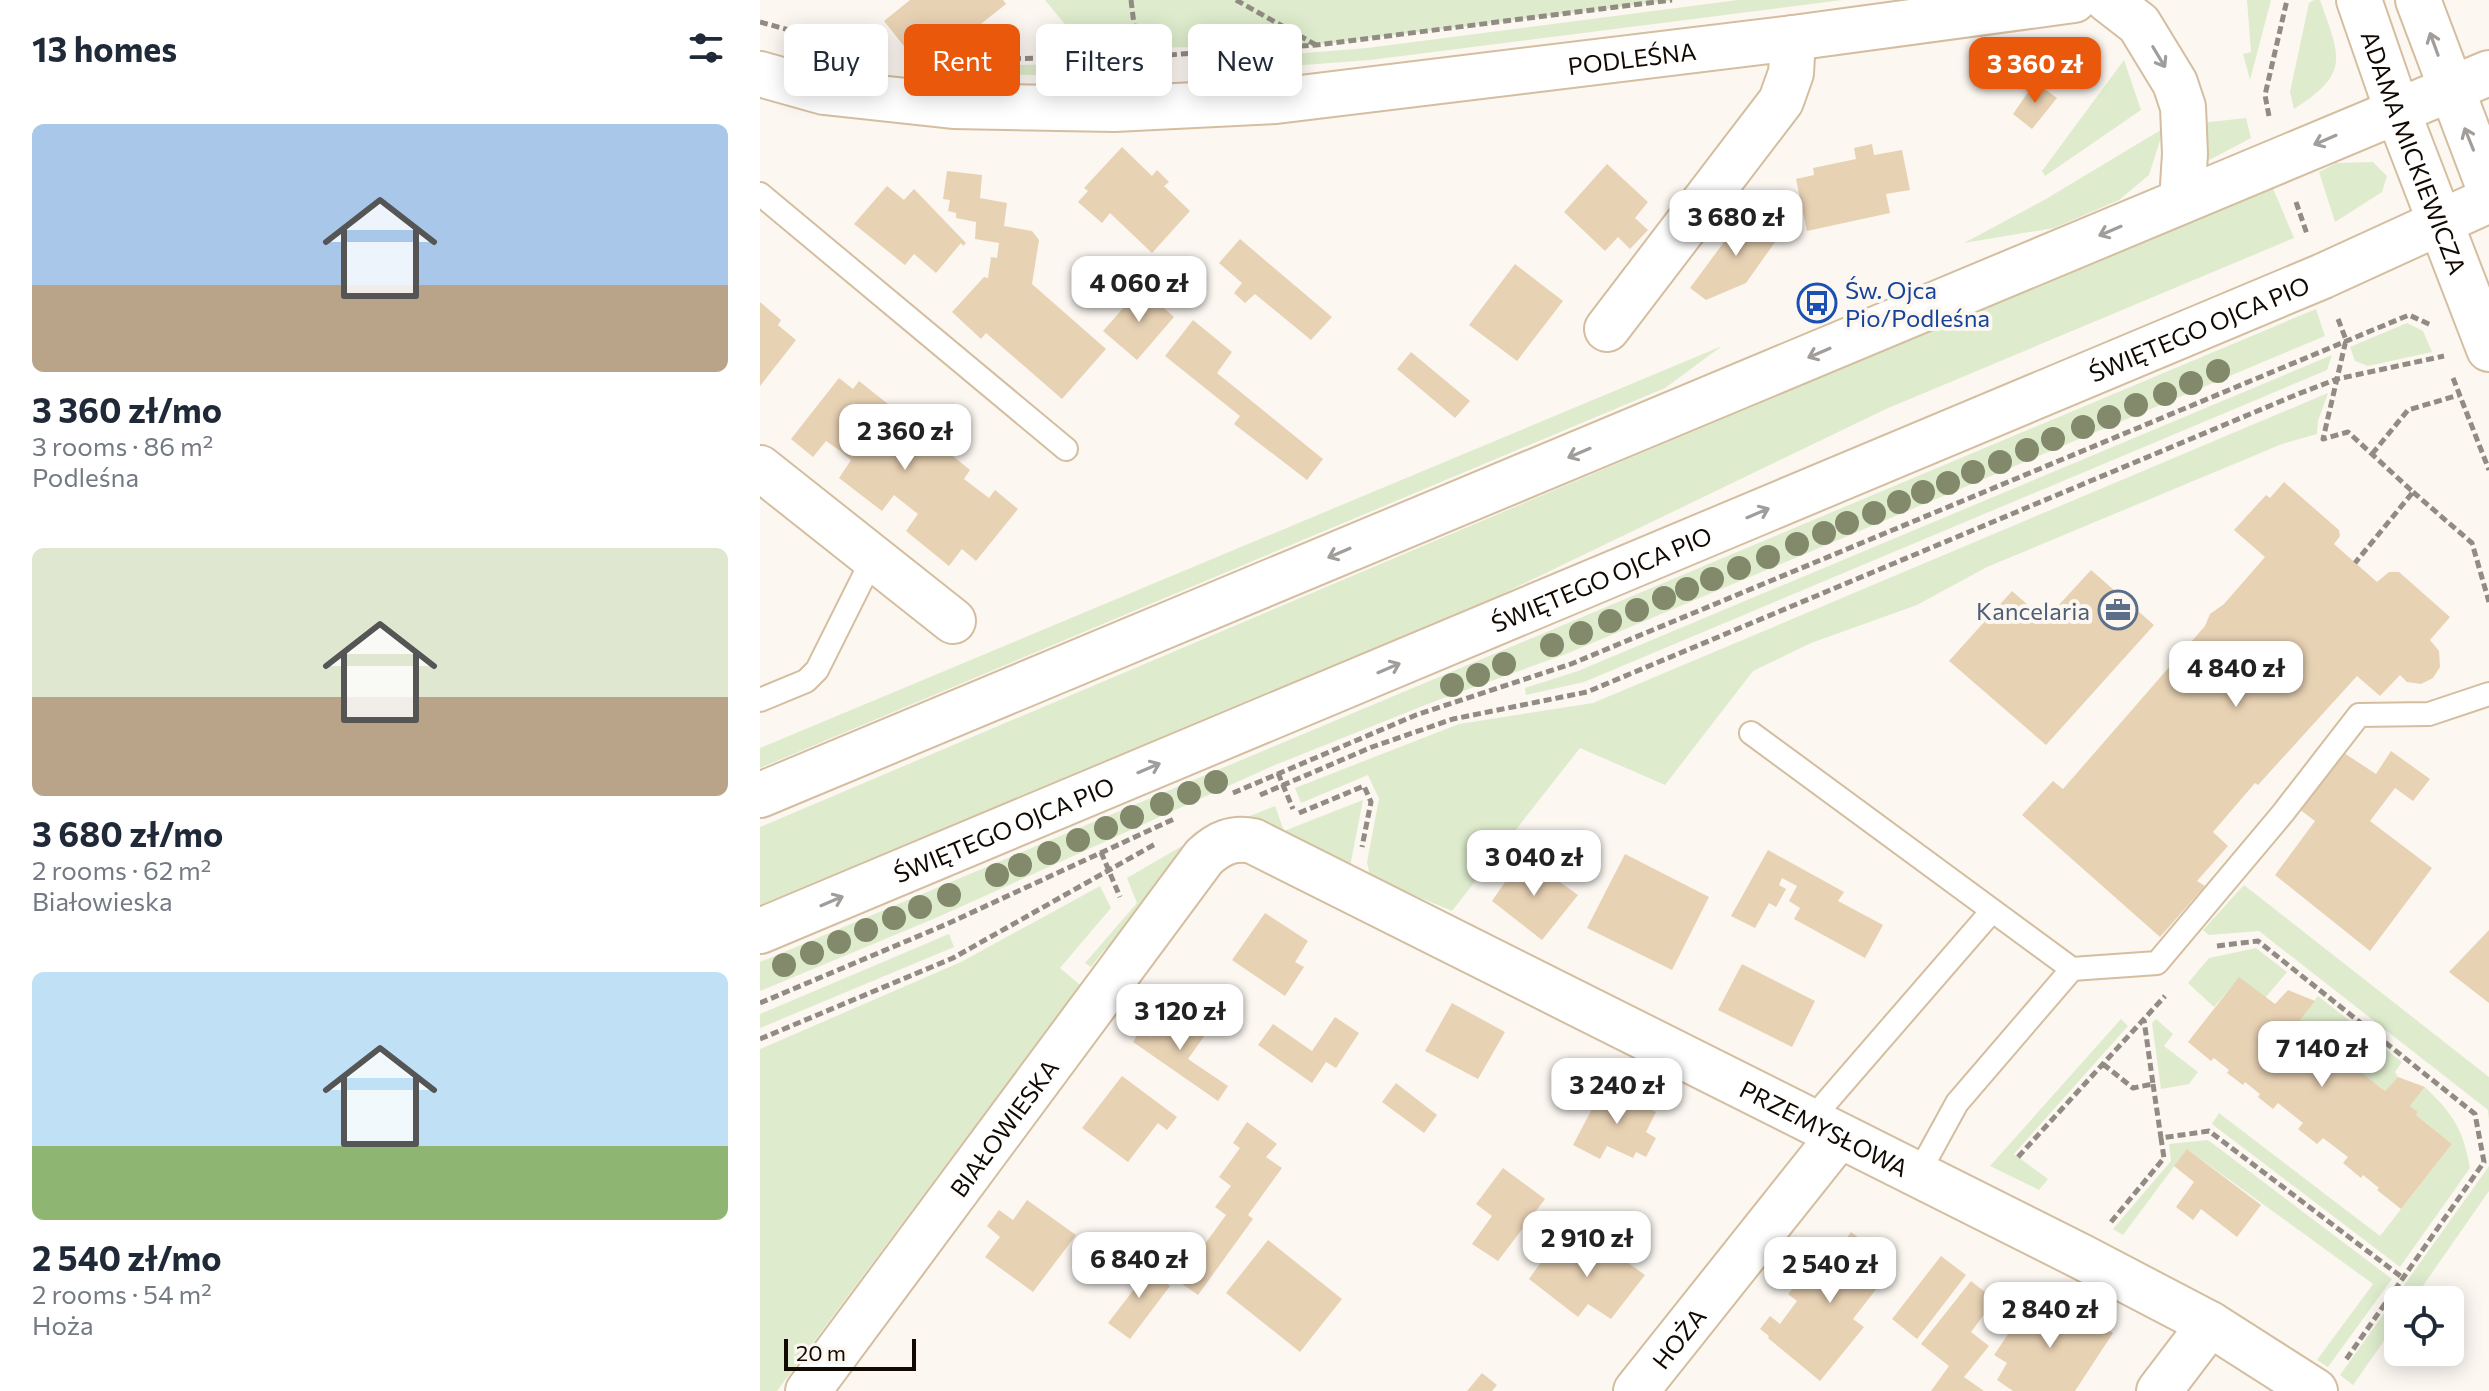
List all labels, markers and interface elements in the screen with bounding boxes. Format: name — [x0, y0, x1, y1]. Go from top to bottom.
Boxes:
chip: Buy — [784, 24, 888, 96]
chip: Rent — [904, 24, 1020, 96]
chip: Filters — [1036, 24, 1172, 96]
chip: New — [1188, 24, 1302, 96]
icon: filters — [684, 26, 728, 70]
text: 13 homes — [32, 27, 177, 69]
street label: ADAMA MICKIEWICZA — [2356, 27, 2473, 278]
one-way arrow — [2425, 32, 2440, 57]
street label: PODLEŚNA — [1566, 35, 1698, 80]
pin: 3 360 zł — [1952, 37, 2118, 105]
one-way arrow — [2151, 45, 2167, 68]
text: 3 360 zł — [1987, 47, 2083, 78]
one-way arrow — [2461, 127, 2475, 152]
one-way arrow — [2313, 134, 2338, 148]
icon: home — [308, 176, 452, 320]
pin: 3 680 zł — [1653, 190, 1819, 258]
text: 3 680 zł — [1687, 200, 1785, 231]
one-way arrow — [2098, 225, 2123, 239]
pin: 4 060 zł — [1056, 256, 1222, 324]
text: 4 060 zł — [1089, 266, 1189, 297]
street label: ŚWIĘTEGO OJCA PIO — [2084, 269, 2313, 387]
place label: Św. Ojca Pio/Podleśna — [1845, 275, 1990, 332]
bus stop icon: Św. Ojca Pio/Podleśna — [1796, 282, 1838, 324]
one-way arrow — [1807, 347, 1832, 361]
text: 3 360 zł/mo — [32, 388, 222, 430]
pin: 2 360 zł — [822, 404, 988, 472]
text: 2 360 zł — [857, 414, 953, 445]
text: 3 rooms · 86 m² — [32, 430, 213, 461]
one-way arrow — [1567, 447, 1592, 462]
text: Podleśna — [32, 461, 139, 492]
one-way arrow — [1745, 505, 1770, 519]
street label: ŚWIĘTEGO OJCA PIO — [1487, 520, 1716, 638]
one-way arrow — [1327, 547, 1352, 562]
office icon: Kancelaria — [2097, 589, 2139, 631]
place label: Kancelaria — [1976, 596, 2090, 625]
icon: home — [308, 600, 452, 744]
pin: 4 840 zł — [2153, 641, 2319, 709]
text: 4 840 zł — [2187, 651, 2285, 682]
one-way arrow — [1376, 659, 1401, 674]
one-way arrow — [1136, 760, 1161, 774]
street label: ŚWIĘTEGO OJCA PIO — [889, 770, 1118, 888]
text: 3 680 zł/mo — [32, 812, 223, 854]
pin: 3 040 zł — [1451, 830, 1617, 898]
text: 3 040 zł — [1485, 840, 1583, 871]
text: 2 rooms · 62 m² — [32, 854, 211, 885]
text: Białowieska — [32, 885, 173, 916]
one-way arrow — [819, 893, 844, 907]
pin: 3 120 zł — [1097, 984, 1263, 1052]
text: 3 120 zł — [1134, 994, 1226, 1025]
pin: 7 140 zł — [2239, 1021, 2405, 1089]
icon: home — [308, 1024, 452, 1168]
text: 7 140 zł — [2276, 1031, 2368, 1062]
street label: BIAŁOWIESKA — [943, 1053, 1064, 1202]
pin: 3 240 zł — [1534, 1058, 1700, 1126]
text: 3 240 zł — [1569, 1068, 1665, 1099]
street label: PRZEMYSŁOWA — [1736, 1073, 1913, 1182]
pin: 2 910 zł — [1504, 1211, 1670, 1279]
text: 2 910 zł — [1541, 1221, 1633, 1252]
pin: 6 840 zł — [1056, 1232, 1222, 1300]
text: 2 540 zł/mo — [32, 1236, 221, 1278]
pin: 2 540 zł — [1747, 1237, 1913, 1305]
text: 6 840 zł — [1090, 1242, 1188, 1273]
text: 2 540 zł — [1782, 1247, 1878, 1278]
text: 2 rooms · 54 m² — [32, 1278, 212, 1309]
pin: 2 840 zł — [1967, 1282, 2133, 1350]
map controls — [2384, 1286, 2464, 1366]
button: locate — [2384, 1286, 2464, 1366]
text: 2 840 zł — [2002, 1292, 2098, 1323]
street label: HOŻA — [1645, 1301, 1711, 1374]
text: Hoża — [32, 1309, 94, 1340]
scale bar — [784, 1335, 916, 1371]
text: 20 m — [796, 1339, 846, 1366]

